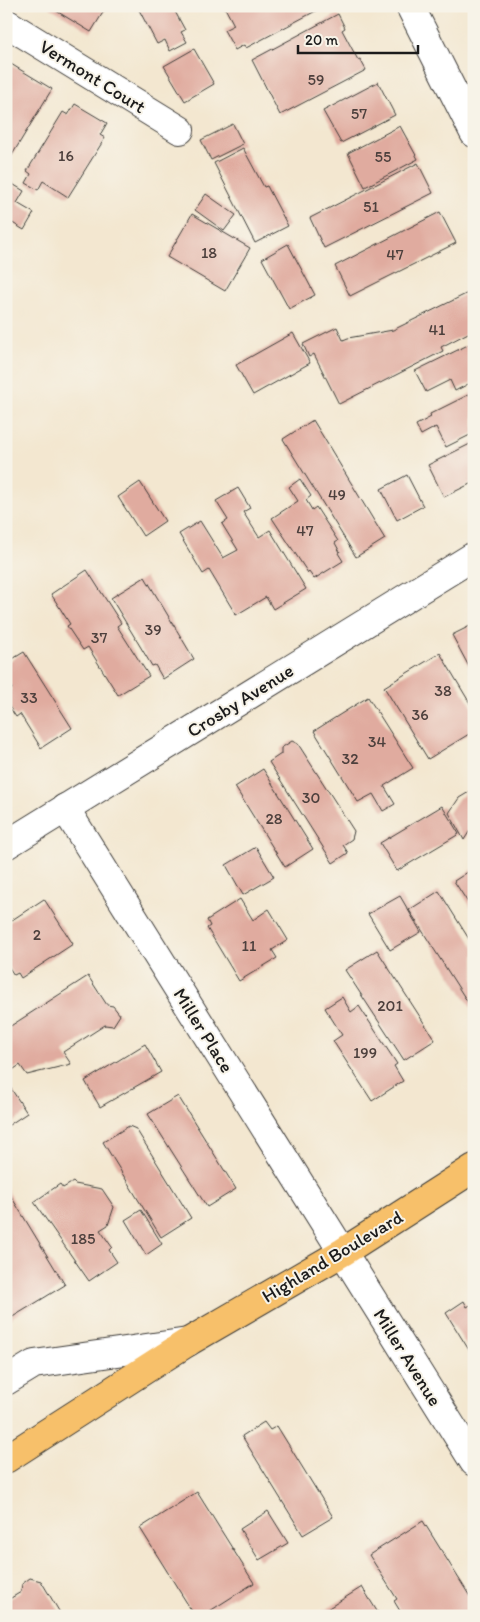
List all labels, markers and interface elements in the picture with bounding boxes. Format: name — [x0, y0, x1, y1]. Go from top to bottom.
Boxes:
scale bar — [298, 22, 418, 54]
text: 20 m — [305, 31, 339, 49]
street label: Vermont Court — [35, 35, 150, 118]
house number: 59 — [308, 70, 324, 89]
house number: 57 — [351, 104, 367, 123]
house number: 16 — [58, 146, 74, 165]
house number: 55 — [375, 147, 391, 166]
house number: 51 — [363, 197, 379, 216]
house number: 18 — [201, 243, 217, 262]
house number: 47 — [386, 245, 404, 264]
house number: 41 — [428, 320, 446, 339]
house number: 49 — [328, 485, 346, 504]
house number: 47 — [296, 521, 314, 540]
house number: 39 — [144, 620, 162, 639]
house number: 37 — [91, 628, 107, 647]
street label: Crosby Avenue — [183, 659, 298, 742]
house number: 38 — [434, 681, 452, 700]
house number: 33 — [20, 688, 38, 707]
house number: 36 — [411, 705, 429, 724]
house number: 34 — [368, 732, 387, 751]
house number: 32 — [341, 749, 359, 768]
house number: 30 — [302, 788, 320, 807]
house number: 28 — [265, 809, 283, 828]
house number: 2 — [33, 925, 42, 944]
house number: 11 — [242, 936, 257, 955]
street label: Miller Place — [169, 984, 239, 1077]
house number: 201 — [377, 996, 403, 1015]
house number: 199 — [353, 1043, 377, 1062]
street label: Highland Boulevard — [258, 1205, 407, 1308]
house number: 185 — [71, 1229, 95, 1248]
street label: Miller Avenue — [368, 1304, 447, 1410]

